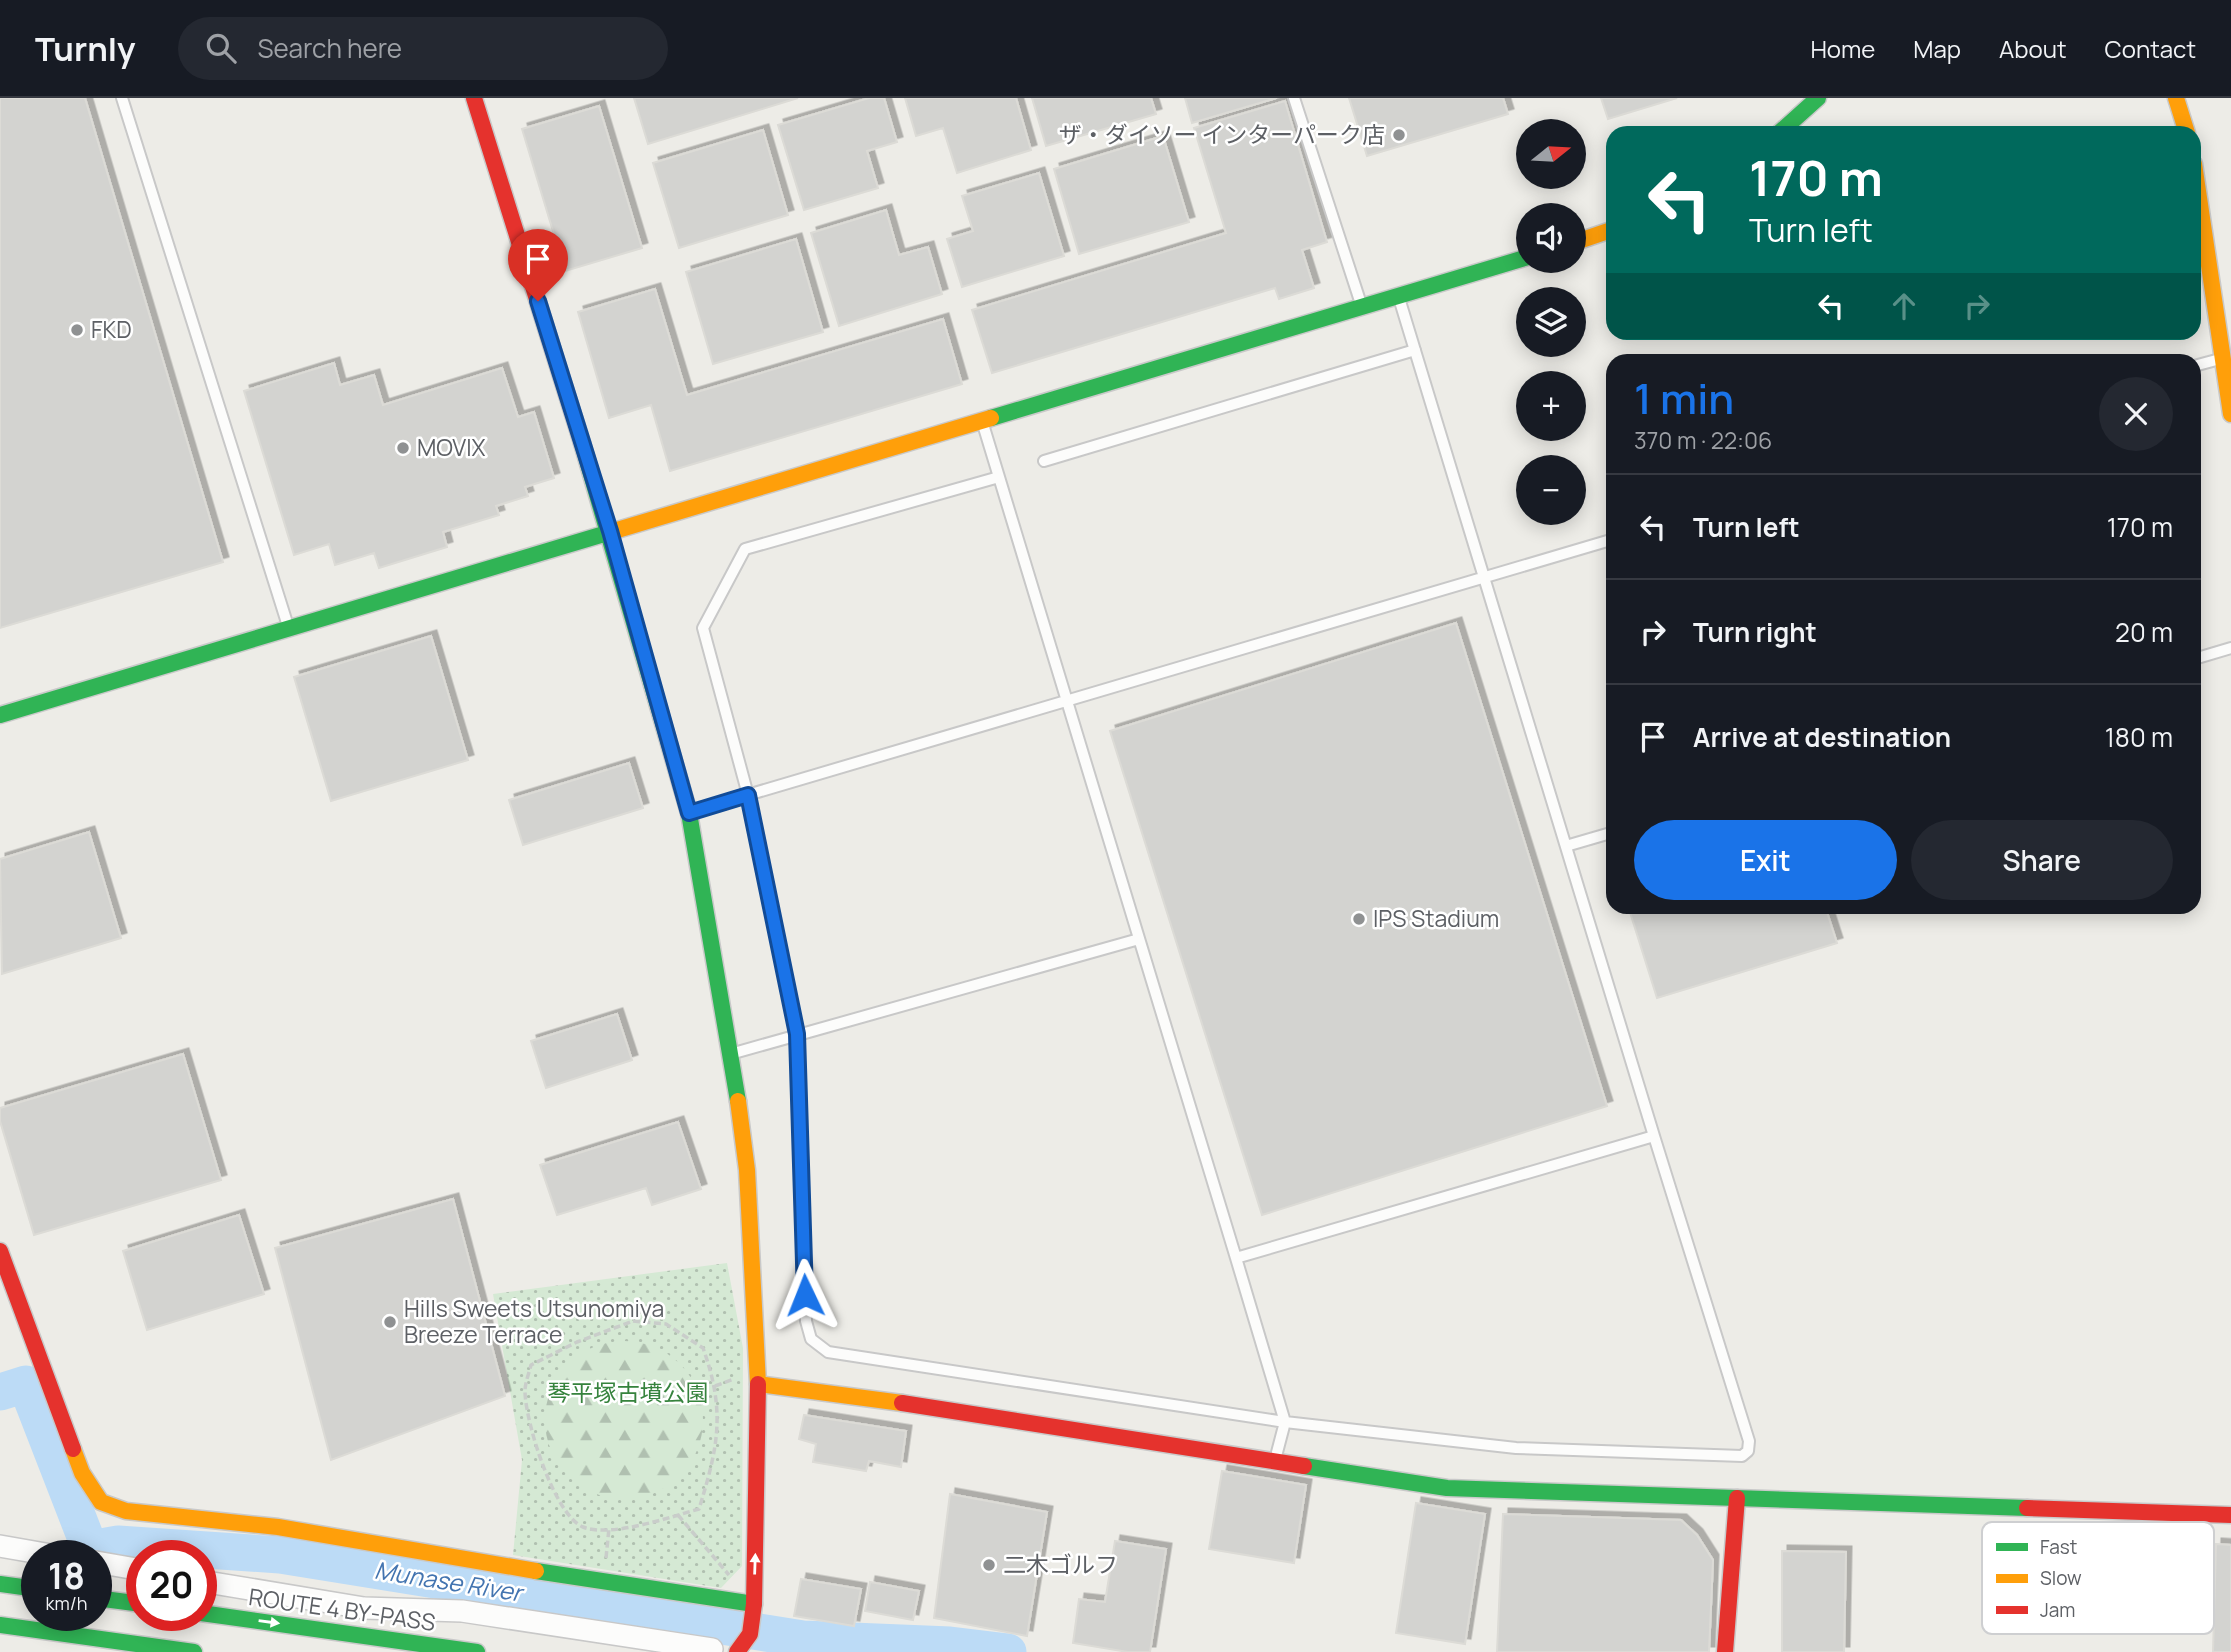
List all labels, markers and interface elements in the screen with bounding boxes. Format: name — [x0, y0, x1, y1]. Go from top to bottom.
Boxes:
search box — [178, 17, 668, 80]
text: Turnly — [35, 26, 136, 71]
icon: search — [202, 29, 240, 67]
text: Search here — [258, 30, 402, 66]
text: Home — [1810, 32, 1875, 65]
text: Map — [1913, 32, 1961, 65]
text: About — [1999, 32, 2067, 65]
text: Contact — [2105, 32, 2196, 65]
place label: ザ・ダイソー インターパーク店 — [1059, 118, 1385, 150]
north arrow — [1516, 119, 1586, 189]
map controls — [1516, 119, 1586, 525]
marker: ザ・ダイソー インターパーク店 — [1391, 127, 1407, 143]
text: 170 m — [1749, 144, 1883, 211]
icon: left — [1634, 154, 1725, 245]
button: sound — [1516, 203, 1586, 273]
text: Turn left — [1749, 208, 1873, 252]
pin — [508, 229, 568, 301]
icon: arrive — [519, 240, 557, 278]
button: layers — [1516, 287, 1586, 357]
icon: left — [1812, 287, 1850, 325]
icon: ahead — [1885, 287, 1923, 325]
icon: right — [1958, 287, 1996, 325]
place label: FKD — [91, 313, 132, 345]
marker: FKD — [69, 322, 85, 338]
text: 1 min — [1634, 369, 1734, 427]
button: + — [1516, 371, 1586, 441]
button: close — [2099, 377, 2173, 451]
text: 370 m · 22:06 — [1634, 424, 1772, 456]
place label: MOVIX — [417, 431, 486, 463]
marker: MOVIX — [395, 440, 411, 456]
button: − — [1516, 455, 1586, 525]
icon: left — [1634, 508, 1672, 546]
text: Turn left — [1693, 509, 1800, 545]
text: 170 m — [2107, 509, 2173, 545]
icon: right — [1634, 613, 1672, 651]
text: Turn right — [1693, 614, 1817, 650]
text: 20 m — [2115, 614, 2173, 650]
icon: arrive — [1634, 718, 1672, 756]
text: Arrive at destination — [1693, 719, 1951, 755]
text: 180 m — [2105, 719, 2173, 755]
button: Exit — [1634, 820, 1897, 900]
button: Share — [1911, 820, 2173, 900]
place label: IPS Stadium — [1373, 902, 1499, 934]
marker: IPS Stadium — [1351, 911, 1367, 927]
position arrow — [768, 1258, 842, 1332]
place label: Hills Sweets Utsunomiya Breeze Terrace — [404, 1292, 664, 1350]
marker: Hills Sweets Utsunomiya Breeze Terrace — [382, 1314, 398, 1330]
park label: 琴平塚古墳公園 — [548, 1376, 709, 1408]
legend — [1982, 1522, 2214, 1634]
text: Fast — [2040, 1534, 2077, 1560]
speed limit sign: 20 — [126, 1540, 217, 1631]
place label: 二木ゴルフ — [1003, 1548, 1118, 1580]
text: 18 — [48, 1552, 85, 1600]
one-way arrow — [749, 1552, 761, 1574]
water label: Munase River — [372, 1553, 527, 1609]
marker: 二木ゴルフ — [981, 1557, 997, 1573]
text: Slow — [2040, 1565, 2082, 1591]
street label: ROUTE 4 BY-PASS — [247, 1580, 438, 1638]
text: km/h — [46, 1591, 87, 1615]
text: Jam — [2040, 1597, 2075, 1623]
one-way arrow — [258, 1617, 280, 1628]

